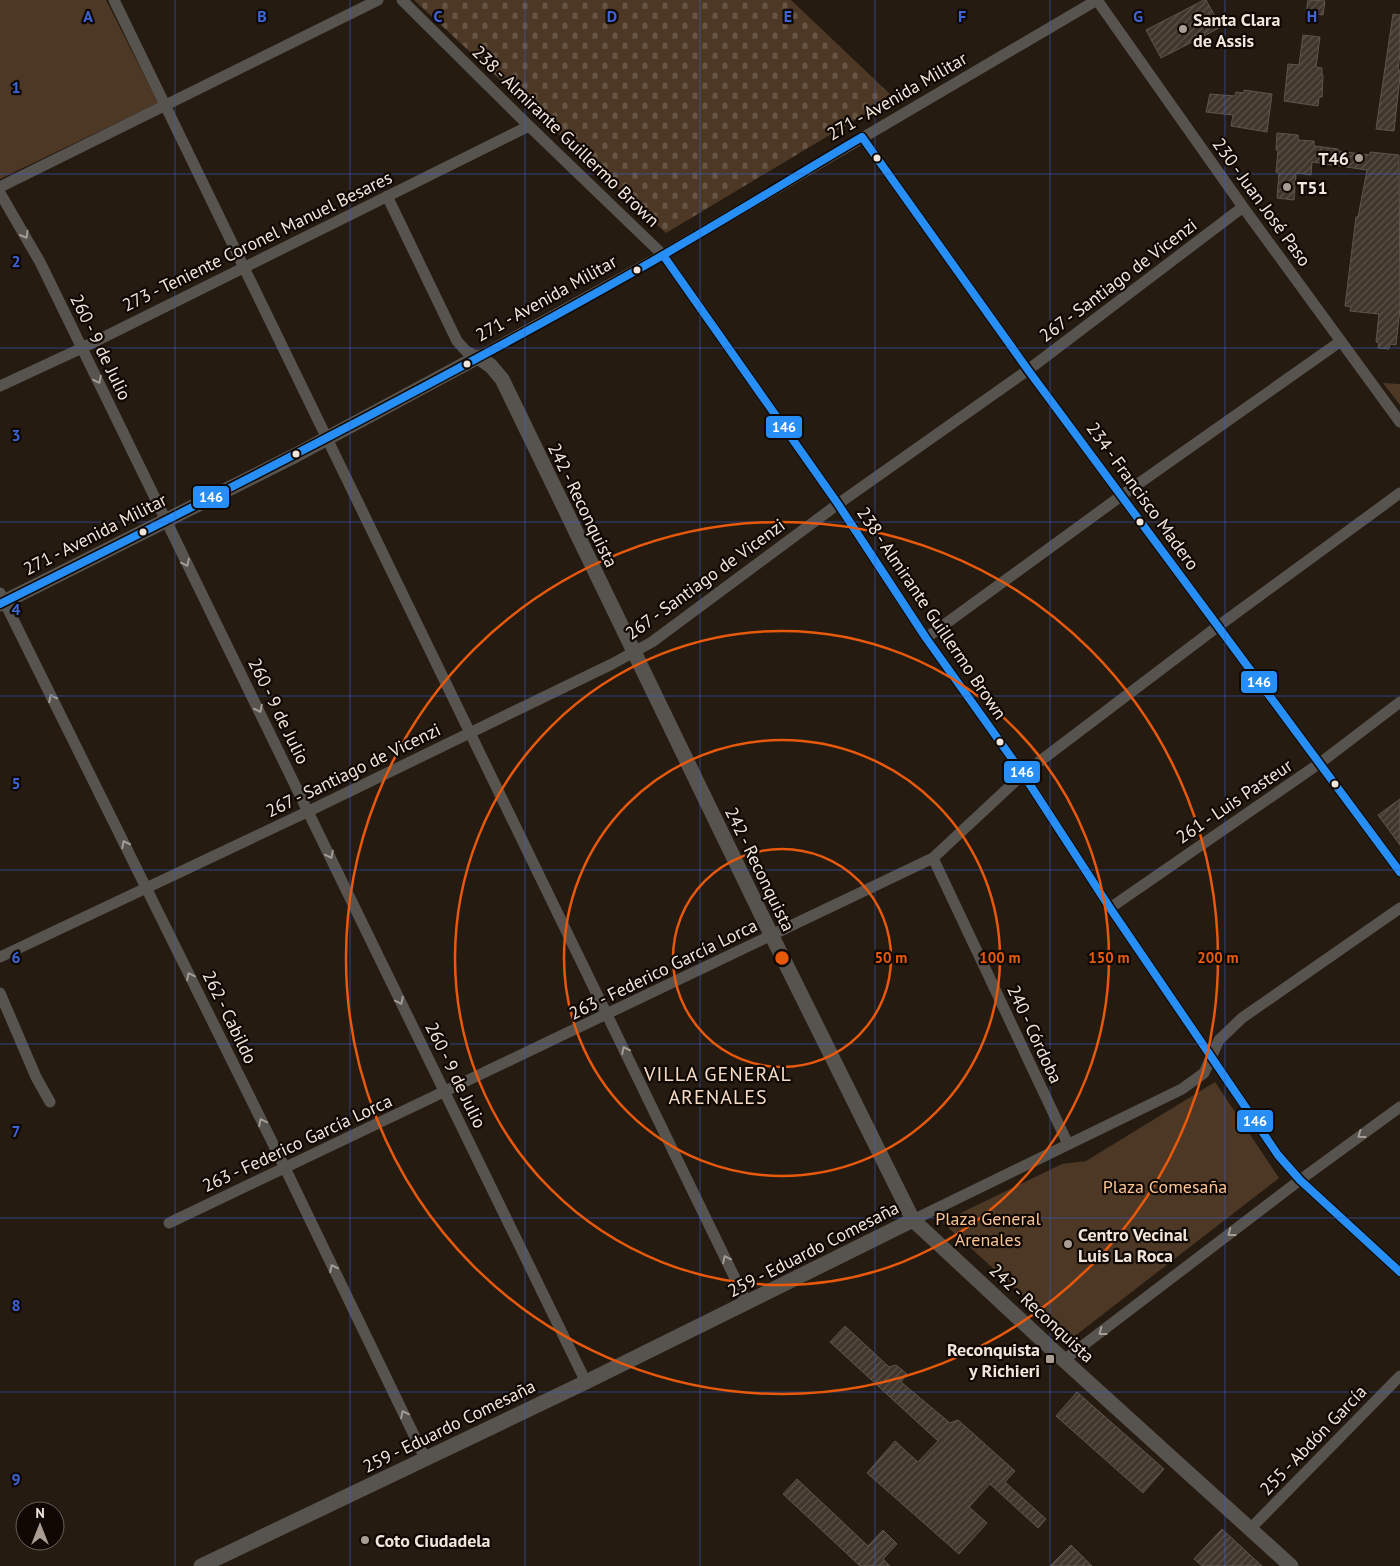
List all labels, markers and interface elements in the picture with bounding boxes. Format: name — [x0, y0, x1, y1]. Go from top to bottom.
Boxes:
text: A — [83, 6, 93, 26]
text: B — [257, 6, 267, 26]
text: C — [434, 6, 443, 26]
text: D — [607, 6, 617, 26]
text: E — [784, 6, 792, 26]
text: F — [958, 6, 966, 26]
text: G — [1133, 6, 1143, 26]
text: H — [1307, 6, 1317, 26]
place label: Santa Clara de Assis — [1193, 8, 1280, 52]
marker: Santa Clara de Assis — [1177, 23, 1189, 35]
street label: 238 - Almirante Guillermo Brown — [468, 40, 664, 232]
street label: 271 - Avenida Militar — [823, 47, 971, 145]
text: 1 — [11, 77, 21, 97]
street label: 230 - Juan José Paso — [1208, 133, 1316, 271]
place label: T46 — [1318, 147, 1349, 170]
marker: T46 — [1353, 152, 1365, 164]
unlabelled marker — [872, 153, 882, 163]
street label: 273 - Teniente Coronel Manuel Besares — [118, 165, 396, 317]
place label: T51 — [1297, 176, 1328, 199]
marker: T51 — [1281, 181, 1293, 193]
street label: 267 - Santiago de Vicenzi — [1035, 213, 1201, 347]
one-way arrow — [18, 230, 28, 239]
street label: 271 - Avenida Militar — [471, 250, 621, 346]
text: 2 — [11, 251, 21, 271]
unlabelled marker — [632, 265, 642, 275]
street label: 260 - 9 de Julio — [65, 290, 137, 404]
unlabelled marker — [462, 359, 472, 369]
one-way arrow — [91, 375, 101, 384]
line badge: 146 — [765, 415, 803, 439]
text: 146 — [772, 418, 796, 436]
street label: 234 - Francisco Madero — [1082, 418, 1204, 574]
text: 3 — [11, 425, 21, 445]
street label: 242 - Reconquista — [543, 439, 623, 571]
unlabelled marker — [291, 449, 301, 459]
line badge: 146 — [192, 485, 230, 509]
street label: 271 - Avenida Militar — [19, 488, 171, 580]
text: 146 — [199, 488, 223, 506]
street label: 238 - Almirante Guillermo Brown — [852, 502, 1012, 724]
street label: 267 - Santiago de Vicenzi — [621, 513, 789, 645]
unlabelled marker — [1135, 517, 1145, 527]
unlabelled marker — [138, 527, 148, 537]
one-way arrow — [180, 558, 191, 567]
text: 4 — [11, 599, 21, 619]
street label: 260 - 9 de Julio — [243, 654, 315, 768]
line badge: 146 — [1240, 670, 1278, 694]
text: 146 — [1247, 673, 1271, 691]
one-way arrow — [48, 694, 58, 703]
one-way arrow — [252, 704, 263, 713]
street label: 267 - Santiago de Vicenzi — [262, 718, 444, 822]
unlabelled marker — [995, 737, 1005, 747]
street label: 261 - Luis Pasteur — [1171, 754, 1297, 848]
line badge: 146 — [1003, 760, 1041, 784]
text: 146 — [1010, 763, 1034, 781]
text: 5 — [11, 773, 21, 793]
unlabelled marker — [1330, 779, 1340, 789]
street label: 242 - Reconquista — [720, 803, 800, 935]
one-way arrow — [121, 840, 131, 849]
one-way arrow — [324, 850, 334, 859]
street label: 263 - Federico García Lorca — [565, 913, 761, 1025]
text: 6 — [11, 947, 21, 967]
text: 50 m — [875, 948, 907, 967]
text: 100 m — [979, 948, 1021, 967]
text: 150 m — [1088, 948, 1130, 967]
text: 200 m — [1197, 948, 1239, 967]
centre of rings — [773, 949, 791, 967]
street label: 262 - Cabildo — [198, 967, 262, 1067]
one-way arrow — [186, 972, 197, 981]
street label: 240 - Córdoba — [1002, 981, 1068, 1087]
one-way arrow — [394, 996, 405, 1005]
street label: 260 - 9 de Julio — [420, 1018, 492, 1132]
one-way arrow — [621, 1046, 631, 1055]
district label: VILLA GENERAL ARENALES — [643, 1061, 792, 1110]
street label: 263 - Federico García Lorca — [198, 1089, 396, 1197]
line badge: 146 — [1236, 1109, 1274, 1133]
text: 146 — [1243, 1112, 1267, 1130]
one-way arrow — [258, 1118, 268, 1127]
text: 7 — [11, 1121, 21, 1141]
one-way arrow — [1358, 1130, 1367, 1138]
park label: Plaza Comesaña — [1103, 1175, 1227, 1198]
street label: 259 - Eduardo Comesaña — [723, 1196, 903, 1302]
park label: Plaza General Arenales — [935, 1207, 1041, 1251]
place label: Centro Vecinal Luis La Roca — [1078, 1223, 1189, 1267]
one-way arrow — [1227, 1227, 1237, 1236]
marker: Centro Vecinal Luis La Roca — [1062, 1238, 1074, 1250]
one-way arrow — [722, 1255, 732, 1264]
street label: 242 - Reconquista — [985, 1258, 1099, 1368]
one-way arrow — [329, 1264, 340, 1273]
text: 8 — [11, 1295, 21, 1315]
one-way arrow — [1099, 1326, 1108, 1334]
place label: Reconquista y Richieri — [947, 1338, 1040, 1382]
marker: Reconquista y Richieri — [1044, 1353, 1056, 1365]
street label: 259 - Eduardo Comesaña — [359, 1374, 539, 1478]
street label: 255 - Abdón García — [1255, 1380, 1371, 1500]
one-way arrow — [400, 1411, 410, 1420]
text: 9 — [11, 1469, 21, 1489]
north arrow — [15, 1501, 65, 1551]
text: N — [35, 1504, 45, 1522]
place label: Coto Ciudadela — [375, 1529, 491, 1552]
marker: Coto Ciudadela — [359, 1534, 371, 1546]

